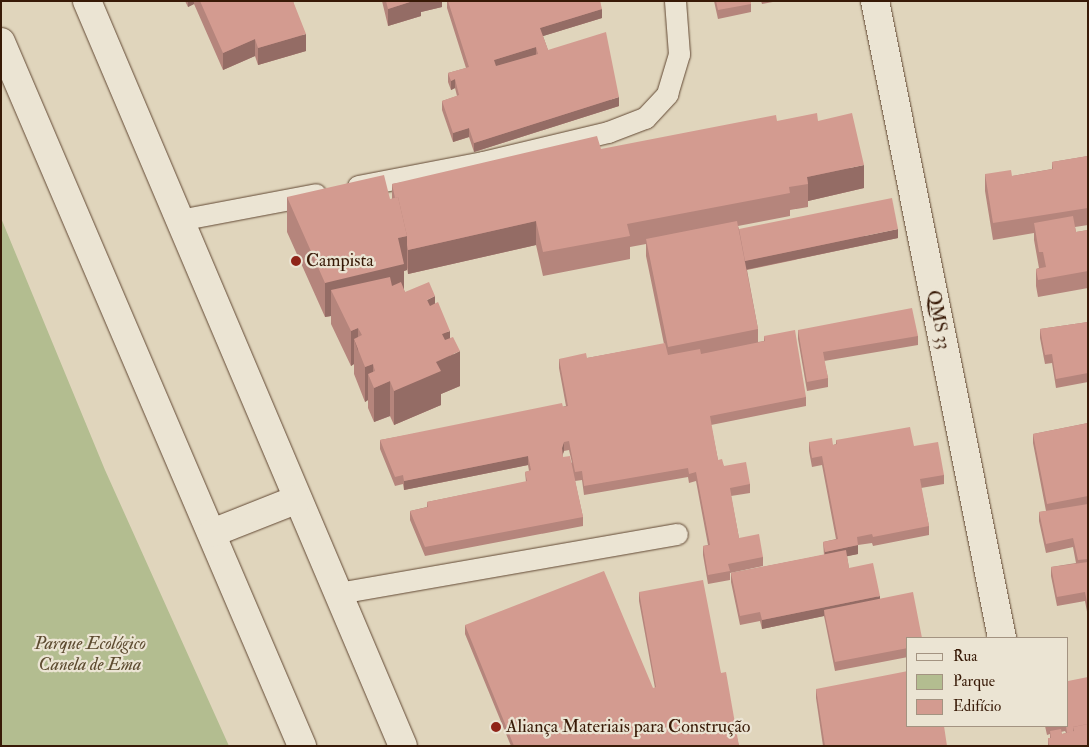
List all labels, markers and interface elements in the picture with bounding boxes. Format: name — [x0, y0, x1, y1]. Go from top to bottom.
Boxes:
place label: Campista — [306, 250, 374, 272]
marker: Campista — [290, 255, 302, 267]
street label: QMS 33 — [922, 288, 954, 352]
park label: Parque Ecológico Canela de Ema — [34, 634, 146, 676]
legend — [906, 637, 1069, 727]
text: Rua — [953, 647, 978, 666]
text: Parque — [953, 672, 995, 691]
text: Edifício — [953, 697, 1001, 716]
place label: Aliança Materiais para Construção — [506, 716, 751, 738]
marker: Aliança Materiais para Construção — [490, 721, 502, 733]

